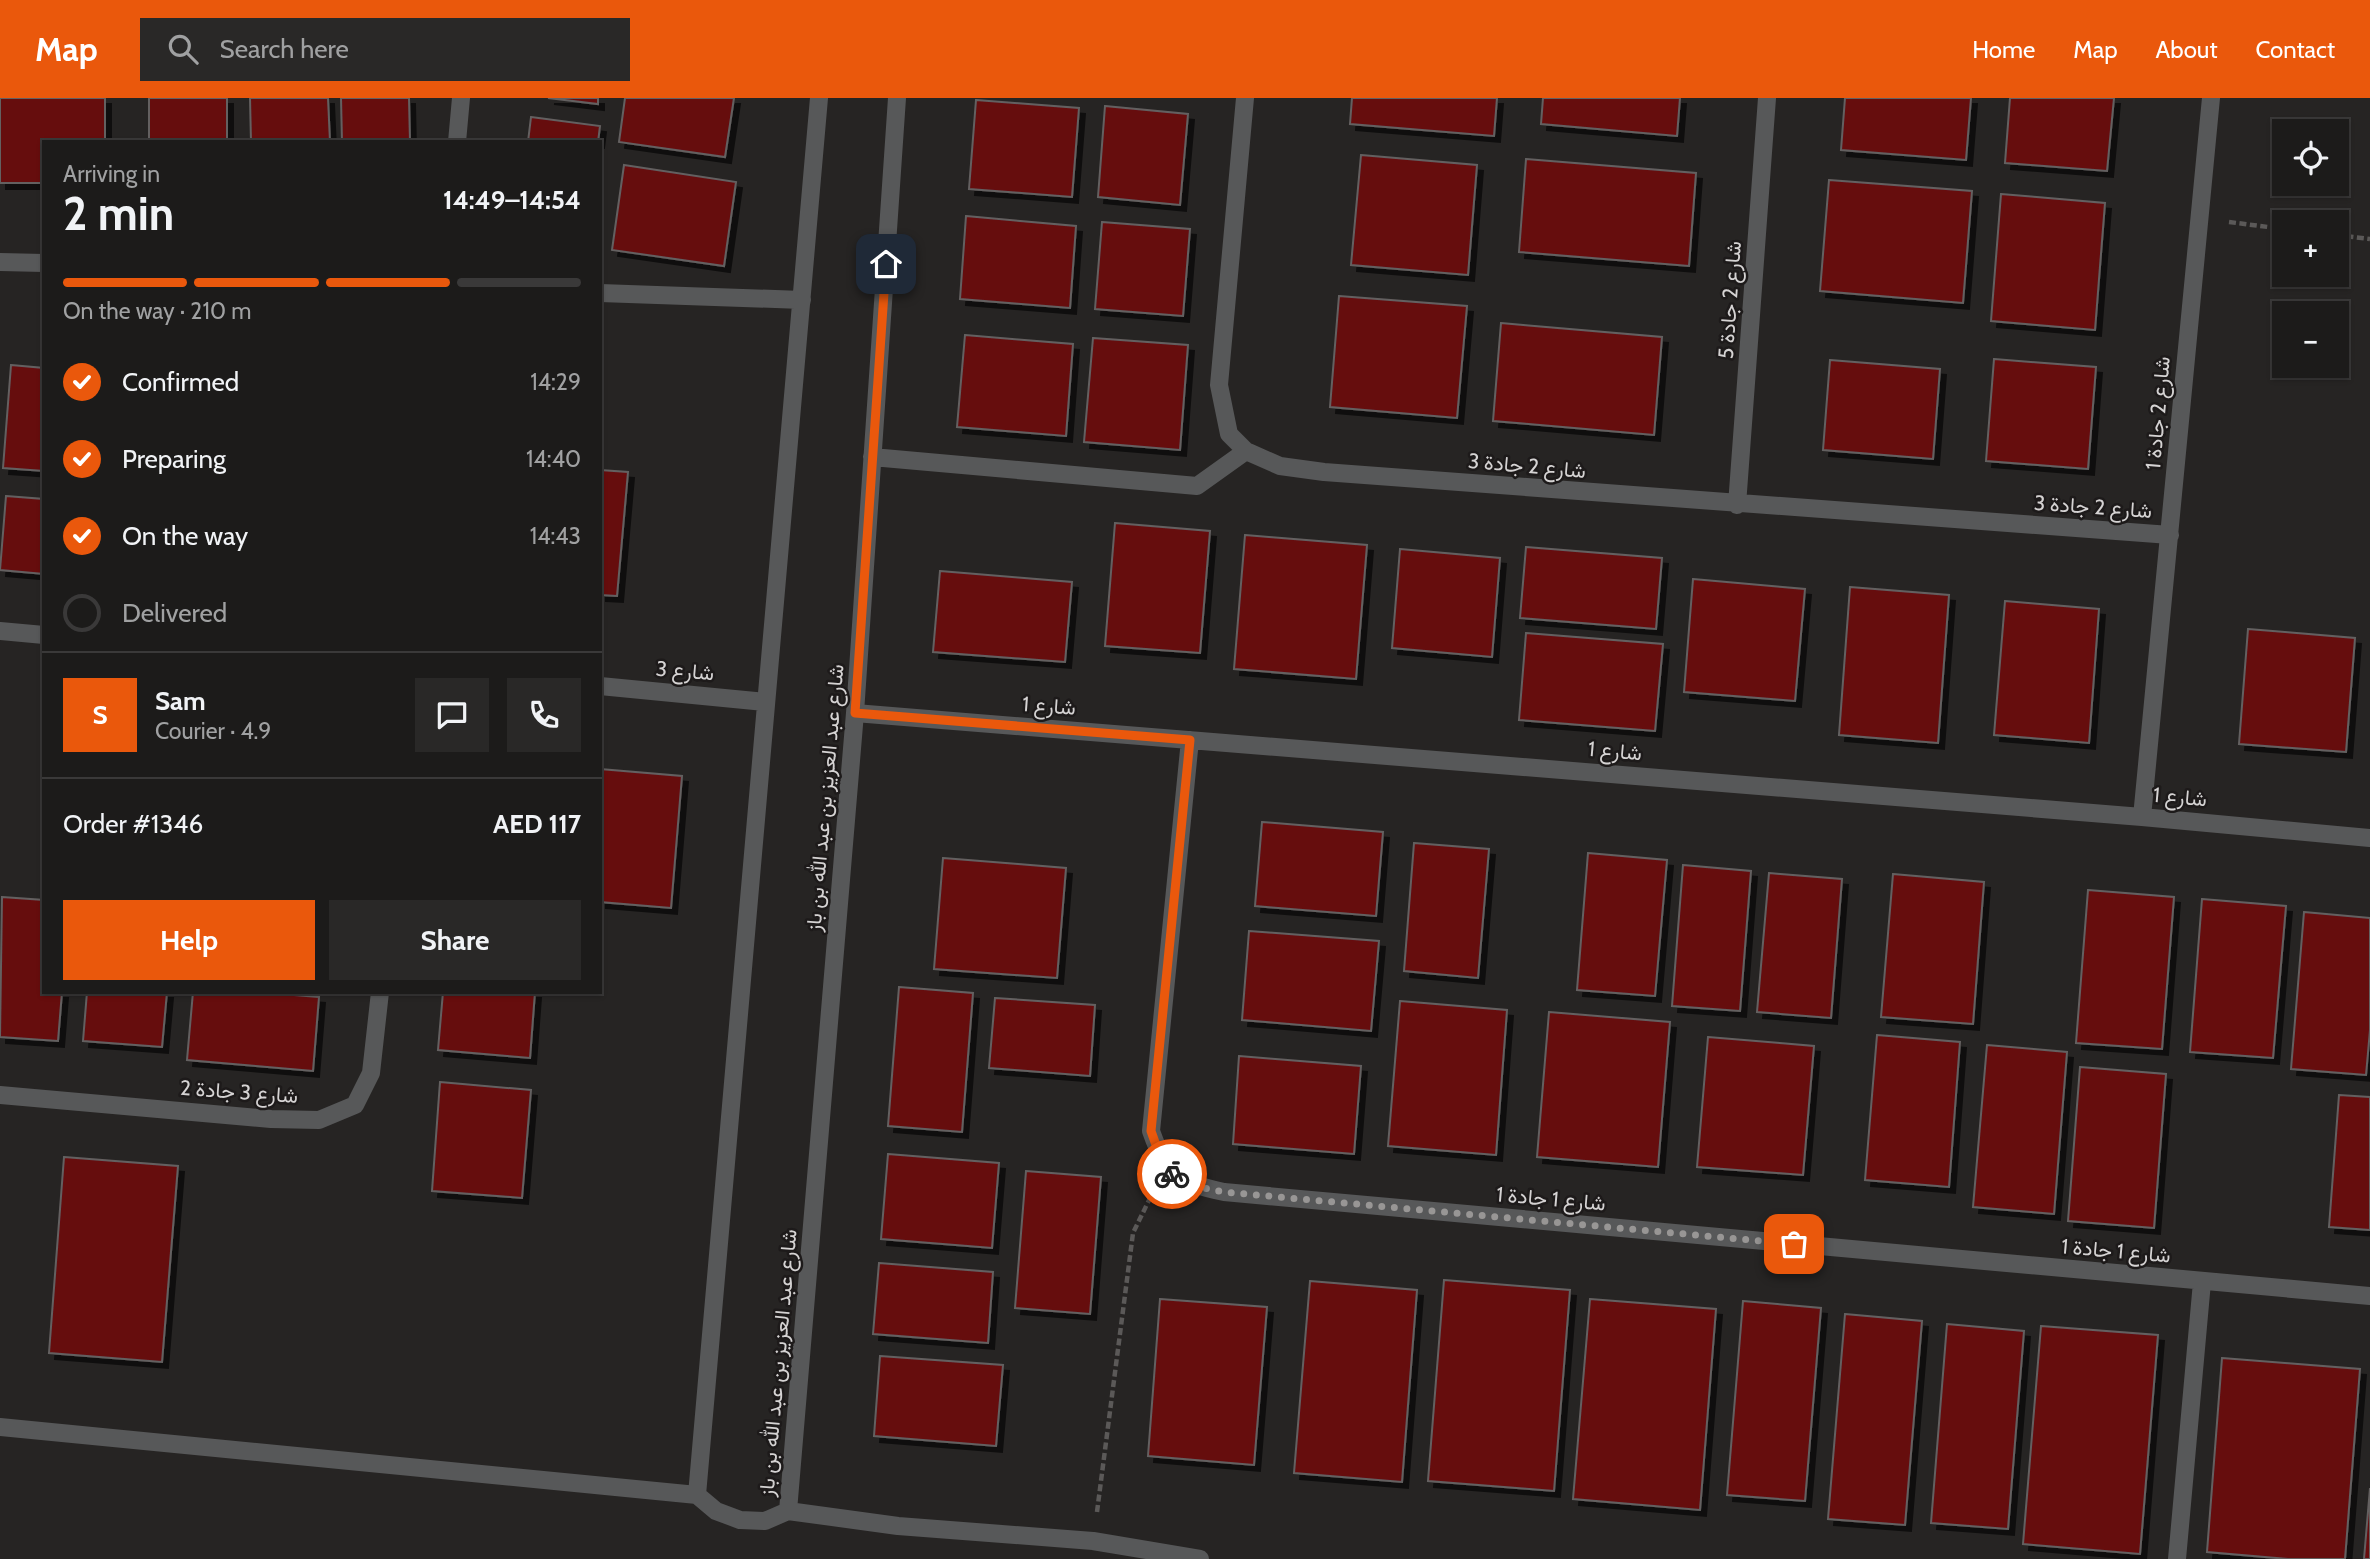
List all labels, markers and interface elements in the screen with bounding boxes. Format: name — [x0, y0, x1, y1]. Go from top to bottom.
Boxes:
search box — [140, 18, 630, 81]
text: Map — [35, 29, 98, 69]
icon: search — [164, 30, 202, 68]
text: Search here — [220, 33, 349, 65]
text: Home — [1972, 35, 2035, 64]
text: Map — [2073, 35, 2118, 64]
text: About — [2156, 35, 2218, 64]
text: Contact — [2256, 35, 2335, 64]
map controls — [2272, 119, 2349, 378]
button: locate — [2272, 119, 2349, 196]
text: Arriving in — [63, 160, 160, 188]
text: 14:49–14:54 — [443, 184, 581, 216]
text: 2 min — [63, 186, 174, 242]
button: + — [2272, 210, 2349, 287]
pin — [856, 234, 916, 294]
street label: شارع 2 جادة 5 — [1713, 240, 1748, 360]
icon: home — [867, 245, 905, 283]
text: On the way · 210 m — [63, 297, 251, 325]
button: − — [2272, 301, 2349, 378]
street label: شارع 2 جادة 1 — [2140, 355, 2177, 471]
icon: check — [63, 363, 101, 401]
text: Confirmed — [122, 366, 239, 398]
text: 14:29 — [530, 368, 581, 396]
icon: check — [63, 440, 101, 478]
text: Preparing — [122, 443, 226, 475]
text: 14:40 — [526, 445, 581, 473]
street label: شارع 2 جادة 3 — [1467, 448, 1587, 485]
street label: شارع 2 جادة 3 — [2033, 490, 2153, 525]
icon: check — [63, 517, 101, 555]
text: On the way — [122, 520, 248, 552]
text: 14:43 — [530, 522, 581, 550]
text: Delivered — [122, 597, 227, 629]
street label: شارع 3 — [655, 656, 715, 687]
street label: شارع عبد العزيز بن عبد الله بن باز — [800, 663, 851, 934]
button: chat — [415, 678, 489, 752]
button: phone — [507, 678, 581, 752]
text: Sam — [155, 685, 206, 717]
street label: شارع 1 — [1021, 691, 1077, 722]
text: S — [92, 699, 108, 731]
text: Courier · 4.9 — [155, 717, 271, 745]
street label: شارع 1 — [1587, 736, 1643, 767]
street label: شارع 1 — [2152, 782, 2208, 813]
text: Order #1346 — [63, 808, 203, 840]
text: AED 117 — [493, 808, 581, 840]
button: Help — [63, 900, 315, 980]
button: Share — [329, 900, 581, 980]
street label: شارع 3 جادة 2 — [179, 1075, 299, 1110]
courier — [1137, 1139, 1207, 1209]
icon: bike — [1153, 1155, 1191, 1193]
street label: شارع 1 جادة 1 — [1495, 1181, 1607, 1218]
pin — [1764, 1214, 1824, 1274]
icon: bag — [1775, 1225, 1813, 1263]
street label: شارع عبد العزيز بن عبد الله بن باز — [753, 1228, 804, 1499]
street label: شارع 1 جادة 1 — [2060, 1233, 2172, 1270]

